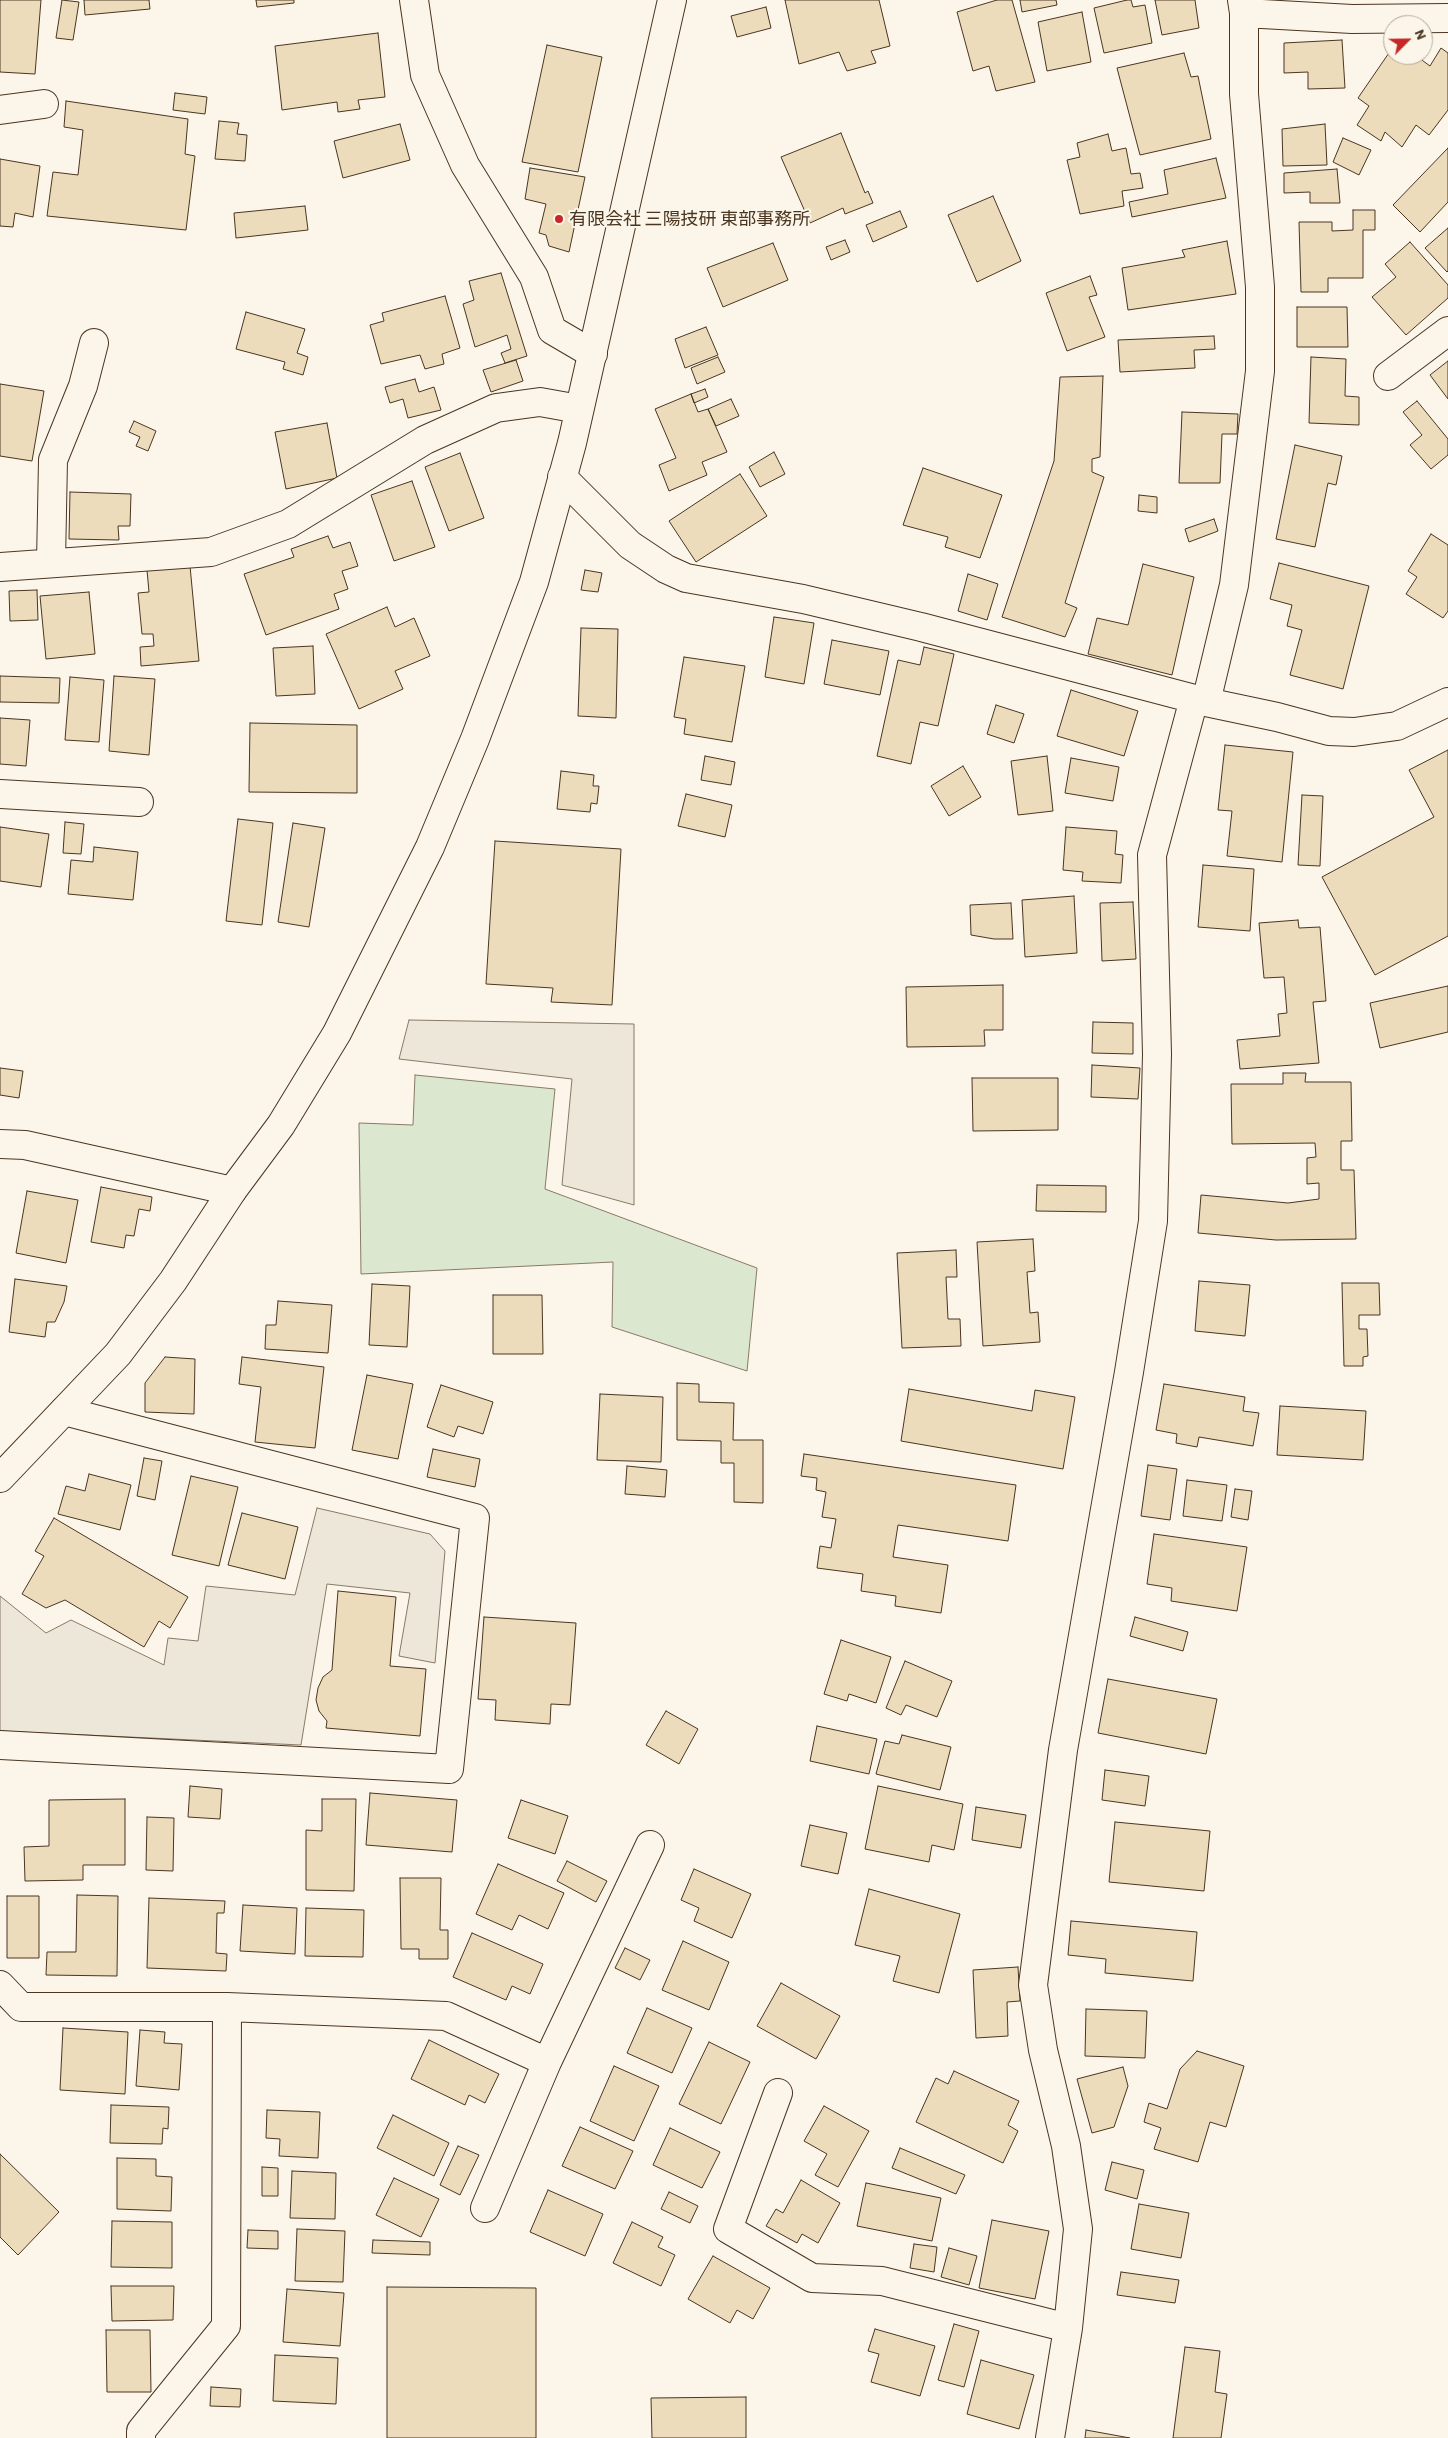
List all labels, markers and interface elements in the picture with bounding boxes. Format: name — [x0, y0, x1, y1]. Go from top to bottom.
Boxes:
north arrow — [1383, 15, 1433, 65]
text: N — [1412, 27, 1431, 42]
place label: 有限会社 三陽技研 東部事務所 — [569, 208, 810, 230]
marker: 有限会社 三陽技研 東部事務所 — [553, 213, 565, 225]

